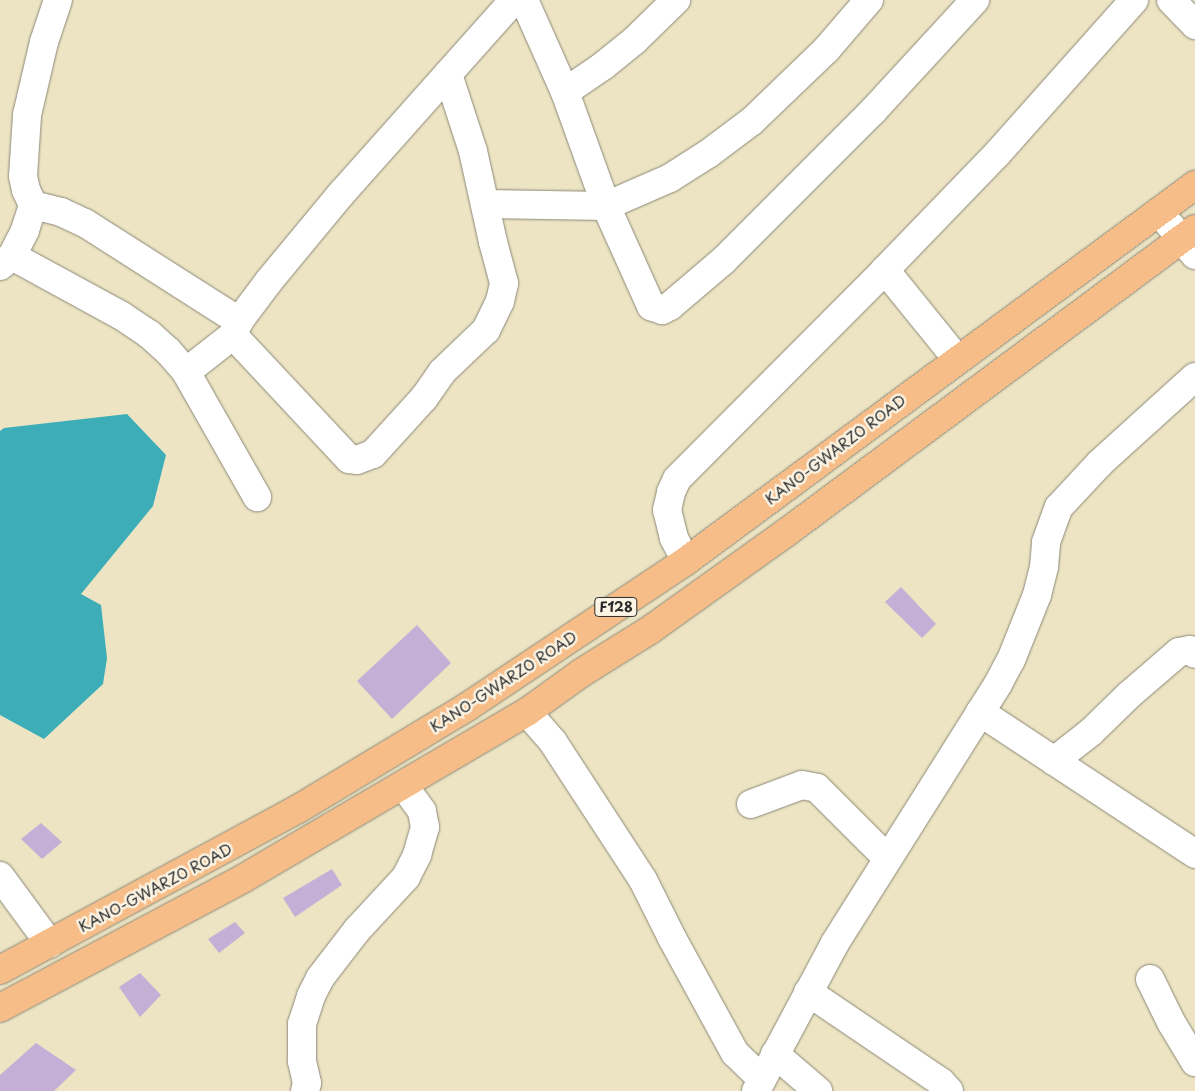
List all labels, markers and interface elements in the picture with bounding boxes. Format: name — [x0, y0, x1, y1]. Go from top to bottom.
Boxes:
street label: KANO-GWARZO ROAD — [760, 390, 910, 508]
road number: F128 — [594, 596, 638, 618]
street label: KANO-GWARZO ROAD — [425, 626, 581, 736]
street label: KANO-GWARZO ROAD — [74, 838, 236, 936]

